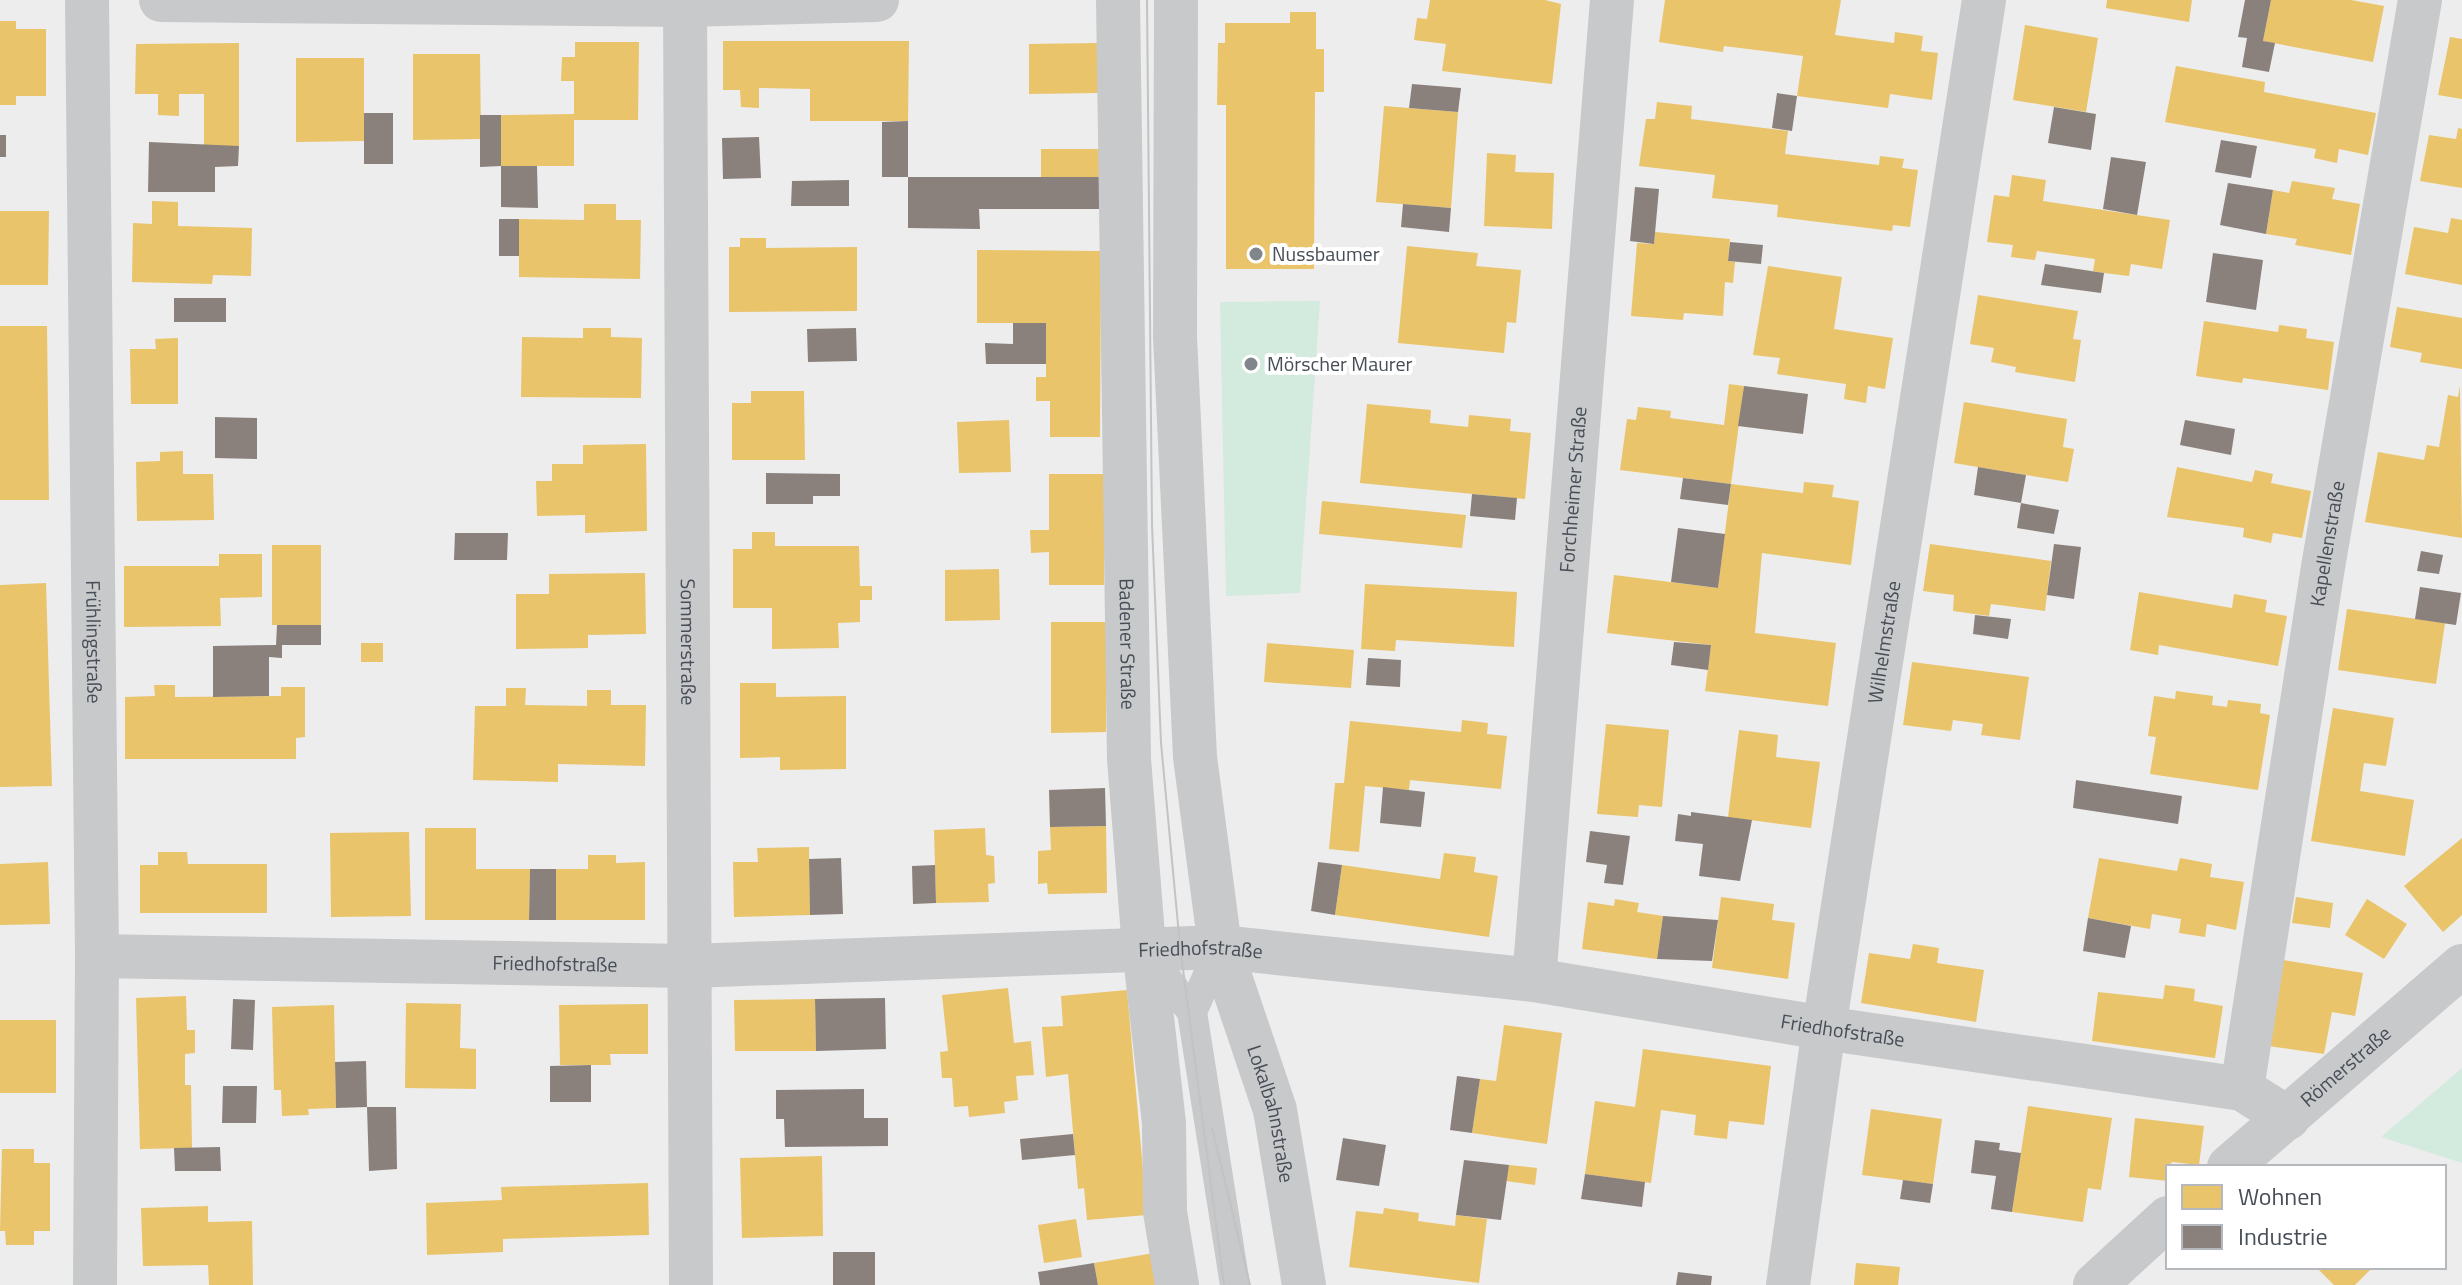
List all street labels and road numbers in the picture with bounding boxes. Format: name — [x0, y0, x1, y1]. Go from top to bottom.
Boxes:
street label: Forchheimer Straße — [1550, 405, 1595, 574]
street label: Kapellenstraße — [2301, 478, 2353, 609]
street label: Badener Straße — [1111, 578, 1144, 710]
street label: Sommerstraße — [673, 579, 704, 705]
street label: Wilhelmstraße — [1859, 579, 1908, 706]
street label: Frühlingstraße — [78, 580, 110, 704]
street label: Friedhofstraße — [1138, 931, 1264, 966]
street label: Friedhofstraße — [492, 947, 618, 980]
street label: Friedhofstraße — [1779, 1005, 1907, 1055]
street label: Römerstraße — [2293, 1018, 2398, 1114]
street label: Lokalbahnstraße — [1239, 1041, 1303, 1185]

